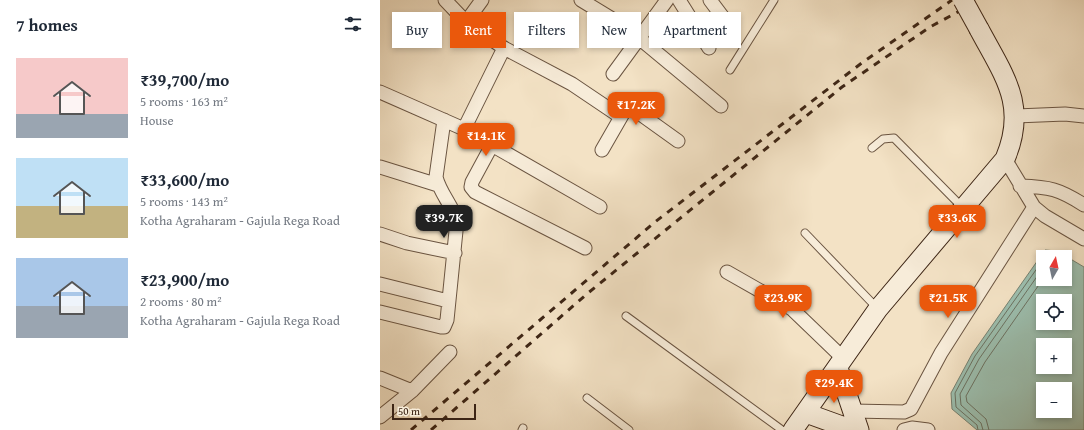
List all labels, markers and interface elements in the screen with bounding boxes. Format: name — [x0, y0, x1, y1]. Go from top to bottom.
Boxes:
text: 7 homes — [16, 12, 78, 37]
chip: Buy — [392, 12, 442, 48]
chip: Rent — [450, 12, 506, 48]
chip: Filters — [514, 12, 579, 48]
chip: New — [587, 12, 641, 48]
chip: Apartment — [649, 12, 741, 48]
icon: filters — [342, 13, 364, 35]
text: ₹39,700/mo — [140, 67, 229, 92]
icon: home — [48, 74, 96, 122]
text: 5 rooms · 163 m² — [140, 92, 228, 111]
pin: ₹17.2K — [603, 92, 669, 126]
text: ₹17.2K — [617, 95, 655, 114]
text: House — [140, 111, 174, 130]
pin: ₹14.1K — [453, 123, 519, 157]
text: ₹14.1K — [467, 126, 505, 145]
text: ₹33,600/mo — [140, 167, 229, 192]
icon: home — [48, 174, 96, 222]
text: 5 rooms · 143 m² — [140, 192, 228, 211]
pin: ₹39.7K — [411, 205, 477, 239]
pin: ₹33.6K — [924, 205, 990, 239]
text: ₹39.7K — [425, 208, 463, 227]
text: ₹33.6K — [938, 208, 976, 227]
text: Kotha Agraharam - Gajula Rega Road — [140, 211, 340, 230]
north arrow — [1036, 250, 1072, 286]
map controls — [1036, 250, 1072, 418]
text: ₹23,900/mo — [140, 267, 229, 292]
icon: home — [48, 274, 96, 322]
pin: ₹23.9K — [750, 285, 816, 319]
pin: ₹21.5K — [915, 285, 981, 319]
text: ₹23.9K — [764, 288, 802, 307]
text: ₹21.5K — [929, 288, 967, 307]
text: 2 rooms · 80 m² — [140, 292, 222, 311]
button: locate — [1036, 294, 1072, 330]
text: Kotha Agraharam - Gajula Rega Road — [140, 311, 340, 330]
button: + — [1036, 338, 1072, 374]
pin: ₹29.4K — [801, 370, 867, 404]
text: ₹29.4K — [815, 373, 853, 392]
button: − — [1036, 382, 1072, 418]
scale bar — [392, 402, 476, 421]
text: 50 m — [398, 403, 420, 419]

